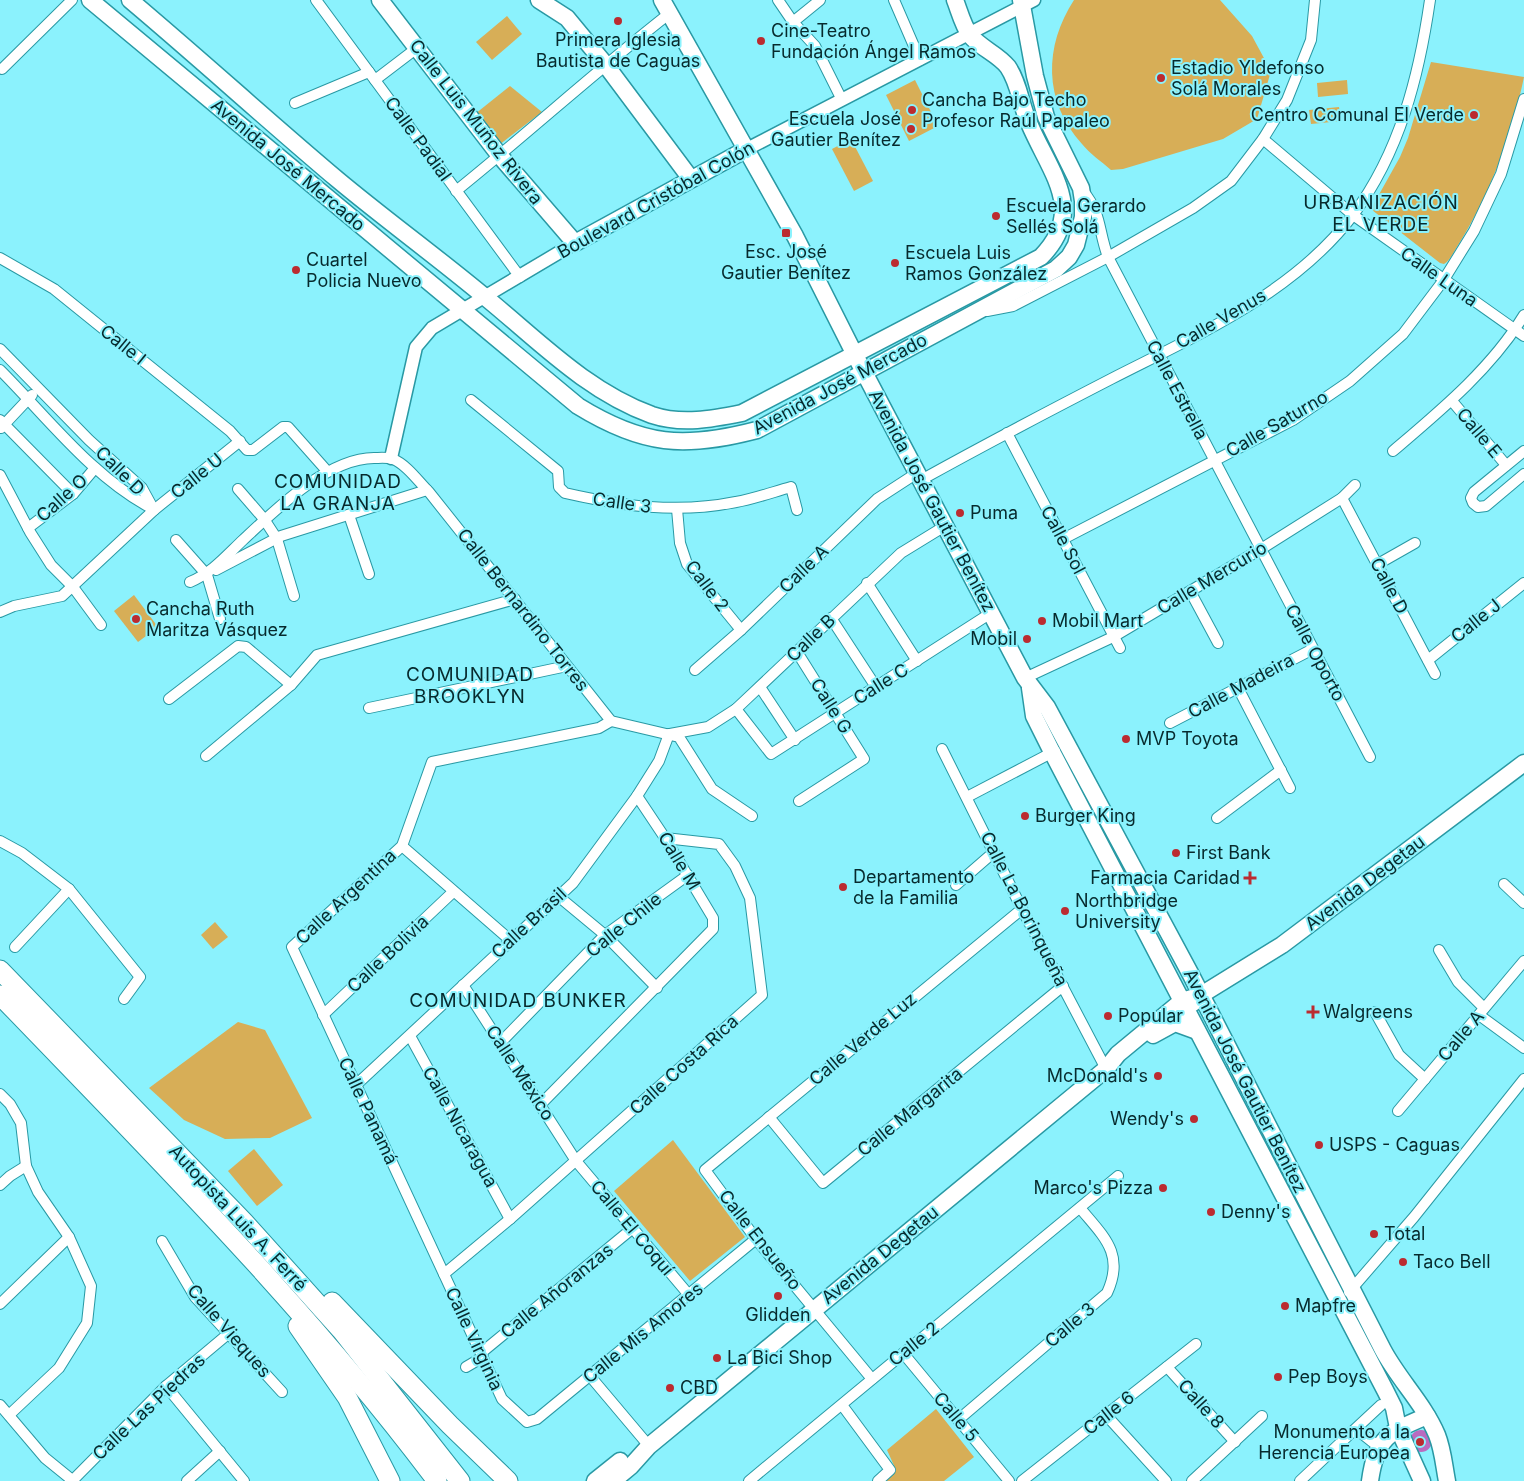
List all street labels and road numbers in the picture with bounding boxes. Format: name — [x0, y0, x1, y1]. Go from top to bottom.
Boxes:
street label: Calle Luis Muñoz Rivera — [405, 35, 547, 208]
street label: Calle Padial — [381, 92, 456, 185]
street label: Avenida José Mercado — [207, 94, 370, 235]
street label: Boulevard Cristóbal Colón — [554, 137, 758, 262]
street label: Calle Luna — [1397, 242, 1482, 311]
street label: Calle Venus — [1172, 284, 1269, 353]
street label: Calle I — [96, 320, 150, 369]
street label: Avenida José Mercado — [749, 329, 931, 438]
street label: Calle Estrella — [1142, 336, 1212, 443]
street label: Avenida José Gautier Benítez — [865, 386, 1000, 615]
street label: Calle Saturno — [1222, 386, 1331, 461]
street label: Calle E — [1453, 404, 1506, 462]
street label: Calle D — [92, 442, 149, 499]
street label: Calle U — [166, 448, 227, 503]
street label: Calle O — [32, 469, 91, 526]
street label: Calle 3 — [592, 488, 653, 517]
street label: Calle Sol — [1037, 502, 1090, 577]
street label: Calle Bernardino Torres — [453, 524, 593, 695]
street label: Calle Mercurio — [1153, 537, 1270, 618]
street label: Calle A — [775, 540, 833, 597]
street label: Calle D — [1366, 554, 1413, 617]
street label: Calle 2 — [681, 556, 733, 615]
street label: Calle J — [1447, 594, 1505, 647]
street label: Calle Oporto — [1281, 601, 1350, 705]
street label: Calle B — [782, 609, 839, 666]
street label: Calle Madeira — [1184, 649, 1297, 722]
street label: Calle C — [849, 659, 912, 709]
street label: Calle G — [806, 674, 856, 737]
street label: Calle M — [654, 828, 705, 893]
street label: Calle La Borinqueña — [976, 828, 1072, 989]
street label: Avenida Degetau — [1301, 831, 1429, 934]
street label: Calle Argentina — [291, 845, 400, 949]
street label: Calle Brasil — [487, 883, 570, 963]
street label: Calle Chile — [582, 888, 665, 961]
street label: Calle Bolivia — [343, 911, 433, 997]
street label: Avenida José Gautier Benítez — [1180, 965, 1311, 1196]
street label: Calle Verde Luz — [805, 988, 921, 1090]
street label: Calle A — [1433, 1006, 1488, 1065]
street label: Calle Costa Rica — [625, 1010, 742, 1119]
street label: Calle México — [482, 1021, 559, 1124]
street label: Calle Panamá — [334, 1054, 402, 1168]
street label: Calle Nicaragua — [419, 1063, 502, 1191]
street label: Calle Margarita — [853, 1063, 966, 1160]
street label: Autopista Luis A. Ferré — [165, 1140, 312, 1295]
street label: Calle El Coquí — [586, 1176, 679, 1280]
street label: Calle Ensueño — [715, 1186, 806, 1294]
street label: Avenida Degetau — [817, 1201, 942, 1308]
street label: Calle Añoranzas — [496, 1239, 617, 1342]
street label: Calle Mis Amores — [579, 1278, 707, 1387]
street label: Calle Vieques — [183, 1280, 276, 1382]
street label: Calle Virginia — [441, 1284, 507, 1394]
street label: Calle 3 — [1040, 1298, 1099, 1352]
street label: Calle 2 — [884, 1317, 943, 1370]
street label: Calle Las Piedras — [88, 1349, 209, 1464]
street label: Calle 8 — [1174, 1375, 1229, 1432]
street label: Calle 6 — [1079, 1386, 1138, 1439]
street label: Calle 5 — [930, 1388, 983, 1446]

